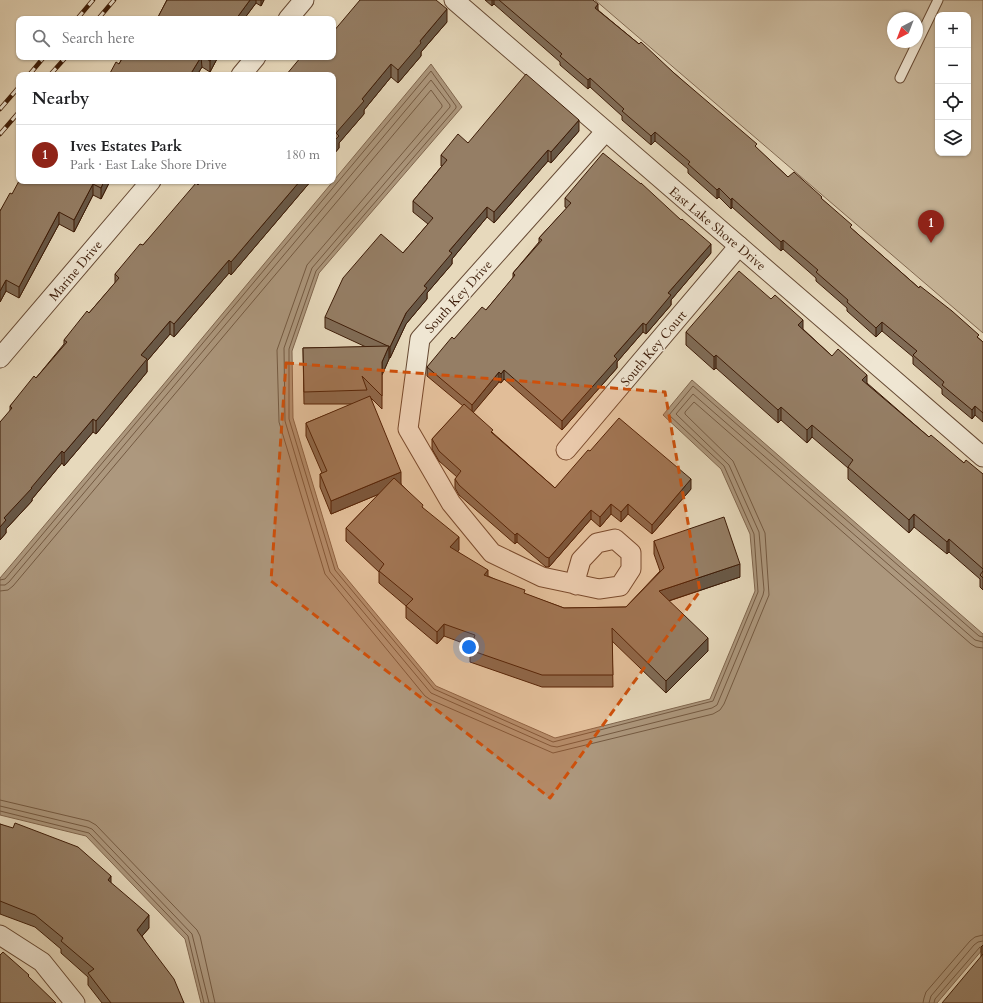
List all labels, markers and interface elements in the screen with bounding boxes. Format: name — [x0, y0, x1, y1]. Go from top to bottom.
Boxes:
north arrow — [887, 12, 923, 48]
map controls — [935, 12, 971, 156]
button: + — [935, 12, 971, 48]
search box — [16, 16, 336, 60]
icon: search — [30, 27, 52, 49]
text: Search here — [62, 28, 135, 48]
button: − — [935, 48, 971, 84]
button: locate — [935, 84, 971, 120]
text: Nearby — [32, 87, 89, 110]
button: layers — [935, 120, 971, 156]
text: Ives Estates Park — [70, 136, 182, 156]
text: 1 — [42, 146, 48, 164]
text: 180 m — [286, 146, 320, 164]
text: Park · East Lake Shore Drive — [70, 156, 227, 174]
street label: East Lake Shore Drive — [665, 183, 770, 275]
pin: 1 — [918, 210, 944, 243]
street label: Marine Drive — [45, 236, 107, 305]
street label: South Key Drive — [421, 256, 497, 337]
street label: South Key Court — [617, 307, 691, 391]
your location — [459, 637, 479, 657]

